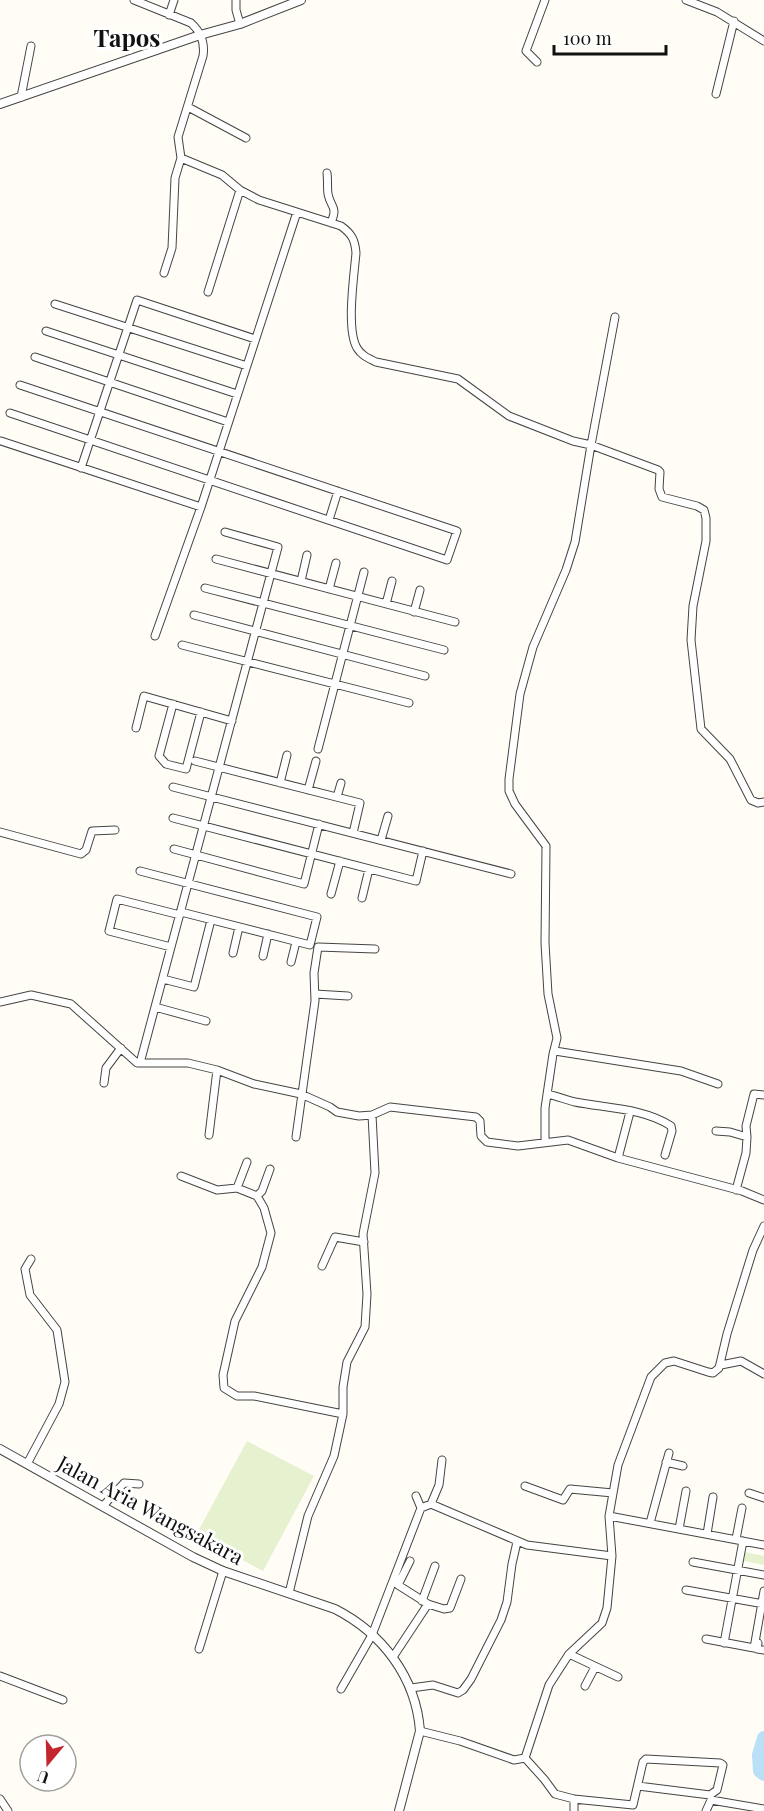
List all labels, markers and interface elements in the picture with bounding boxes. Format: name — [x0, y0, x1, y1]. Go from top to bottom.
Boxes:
scale bar — [554, 18, 666, 56]
district label: Tapos — [94, 21, 160, 53]
text: 100 m — [563, 26, 612, 50]
street label: Jalan Aria Wangsakara — [52, 1448, 249, 1570]
north arrow — [18, 1733, 78, 1793]
text: U — [34, 1766, 52, 1789]

